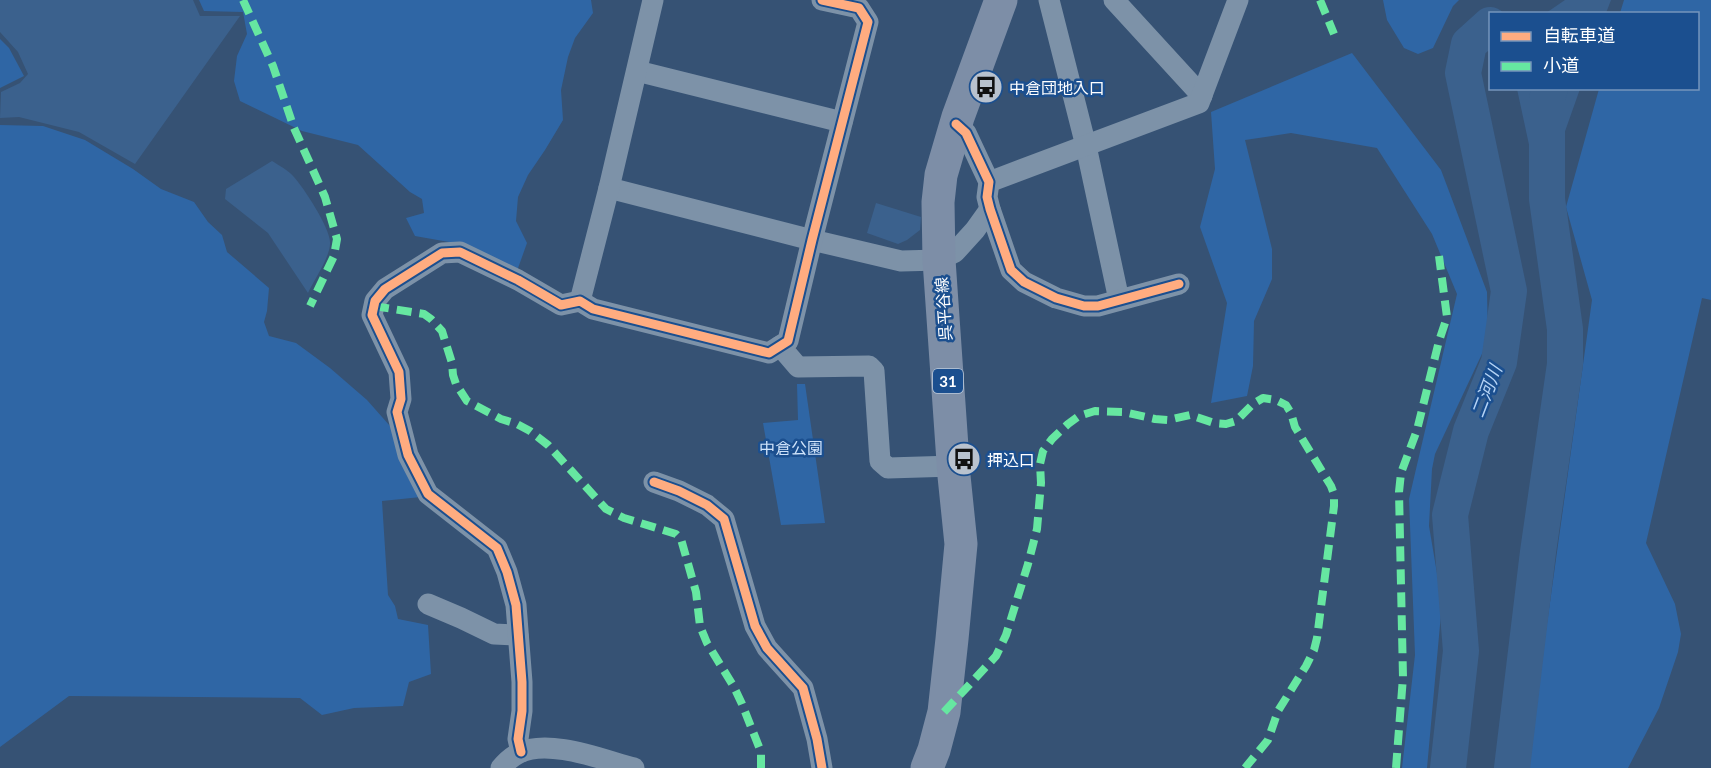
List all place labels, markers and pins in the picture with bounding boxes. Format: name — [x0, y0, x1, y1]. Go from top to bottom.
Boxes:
bus stop icon: 中倉団地入口 — [968, 69, 1004, 105]
place label: 中倉団地入口 — [1009, 78, 1105, 97]
bus stop icon: 押込口 — [946, 441, 982, 477]
place label: 押込口 — [987, 450, 1035, 469]

